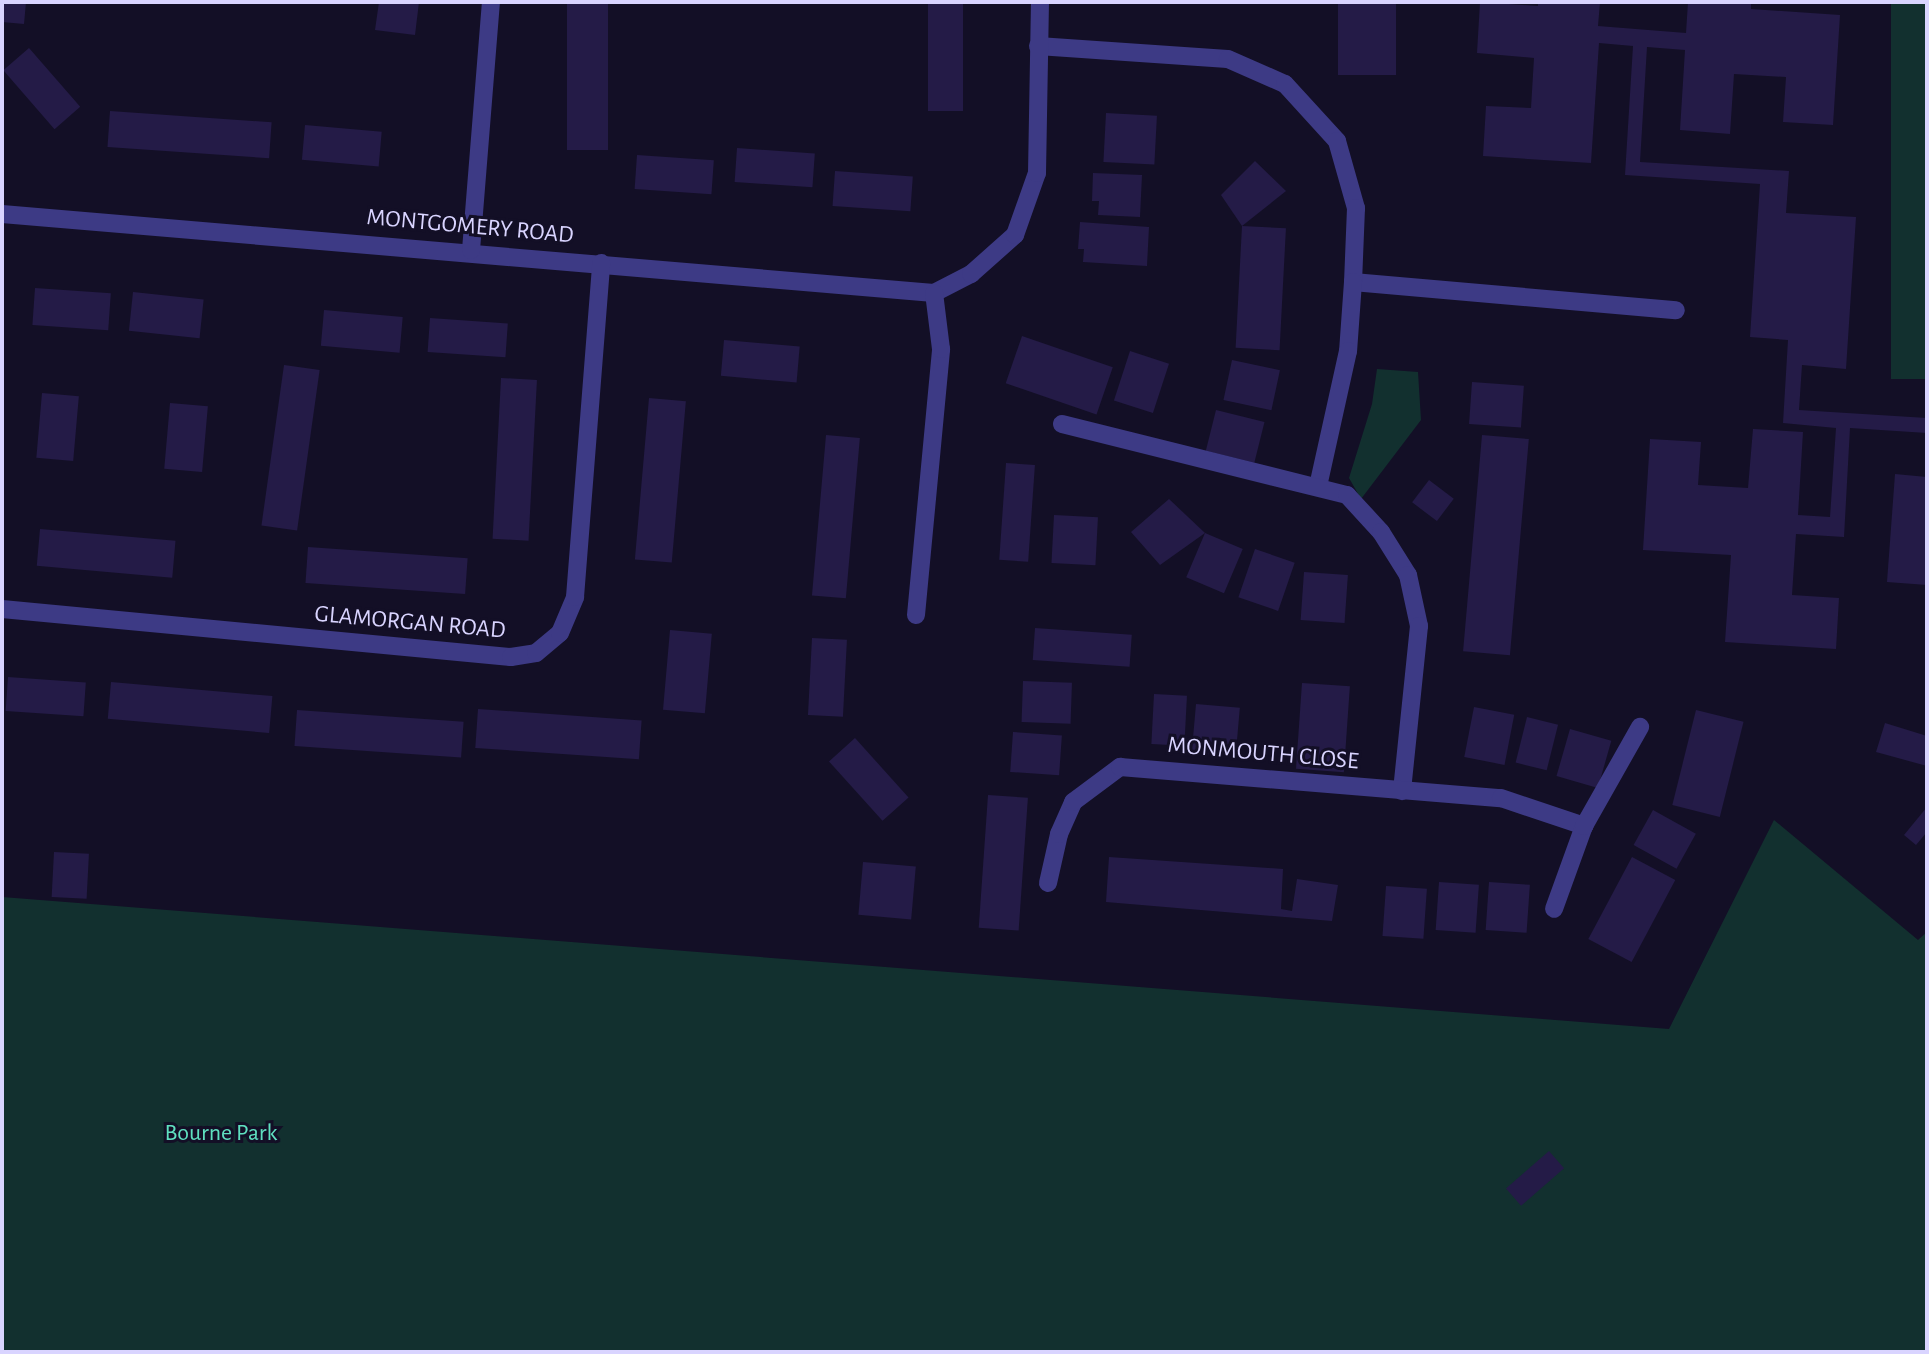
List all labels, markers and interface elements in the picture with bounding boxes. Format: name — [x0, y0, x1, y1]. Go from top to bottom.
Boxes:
street label: MONTGOMERY ROAD — [365, 204, 575, 250]
street label: GLAMORGAN ROAD — [313, 600, 507, 646]
street label: MONMOUTH CLOSE — [1166, 731, 1360, 777]
park label: Bourne Park — [164, 1120, 278, 1148]

